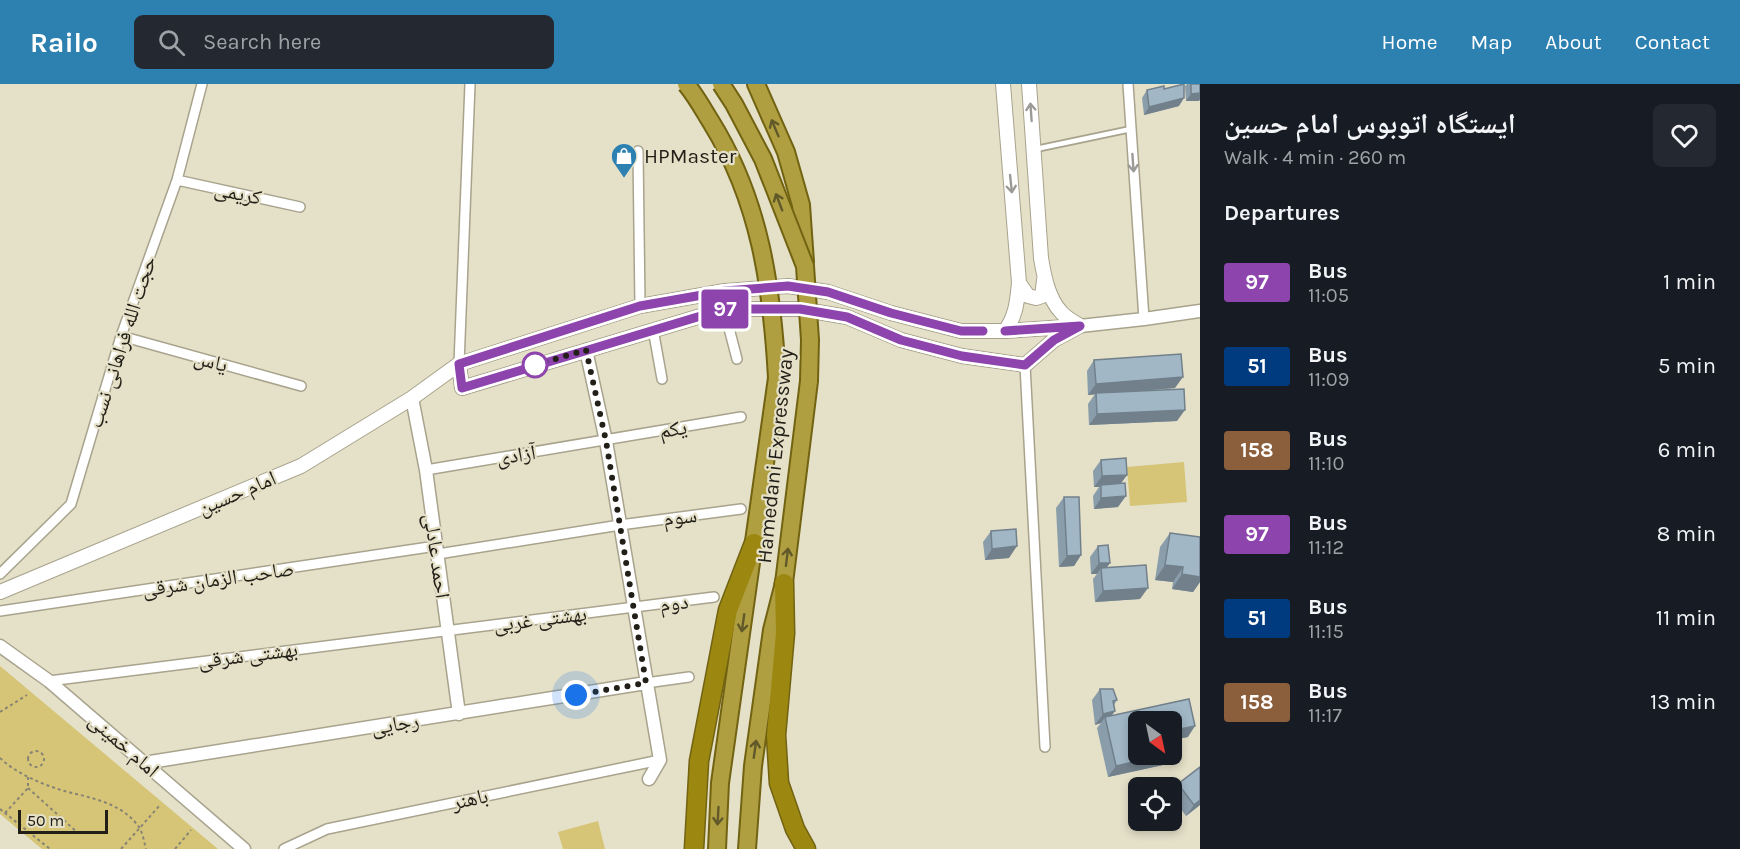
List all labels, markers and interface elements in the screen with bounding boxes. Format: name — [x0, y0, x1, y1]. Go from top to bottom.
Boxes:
search box — [134, 15, 554, 69]
text: Railo — [30, 26, 98, 59]
icon: search — [155, 26, 188, 59]
text: Search here — [203, 29, 321, 55]
text: Home — [1382, 30, 1438, 54]
text: Map — [1471, 30, 1512, 54]
text: About — [1545, 30, 1602, 54]
text: Contact — [1635, 30, 1710, 54]
one-way arrow — [1025, 103, 1036, 123]
button: heart — [1653, 104, 1716, 167]
text: ایستگاه اتوبوس امام حسین — [1224, 107, 1516, 140]
one-way arrow — [769, 119, 780, 137]
shop icon: HPMaster — [609, 141, 639, 179]
place label: HPMaster — [644, 144, 737, 168]
text: Walk · 4 min · 260 m — [1224, 146, 1406, 169]
one-way arrow — [1128, 153, 1139, 173]
one-way arrow — [1006, 174, 1017, 194]
street label: کریمی — [212, 176, 264, 211]
one-way arrow — [773, 194, 784, 212]
text: Departures — [1224, 200, 1340, 226]
street label: حجت الله فراهانی نسب — [83, 253, 162, 431]
text: Bus — [1308, 258, 1348, 284]
text: 1 min — [1663, 269, 1716, 295]
text: 97 — [1245, 270, 1269, 294]
text: 11:05 — [1308, 284, 1349, 307]
line badge: 97 — [698, 290, 752, 328]
text: 97 — [713, 297, 737, 321]
text: Bus — [1308, 342, 1348, 368]
street label: یاس — [191, 345, 230, 378]
street label: Hamedani Expressway — [752, 347, 798, 565]
unlabelled marker — [522, 352, 548, 378]
text: 5 min — [1658, 353, 1716, 379]
text: 51 — [1247, 354, 1267, 378]
text: 11:09 — [1308, 368, 1349, 391]
street label: یکم — [657, 415, 689, 445]
text: Bus — [1308, 426, 1348, 452]
text: 6 min — [1658, 437, 1716, 463]
text: 158 — [1240, 438, 1274, 462]
street label: آزادی — [494, 440, 538, 470]
text: 11:10 — [1308, 452, 1344, 475]
street label: امام حسین — [194, 466, 280, 522]
street label: سوم — [662, 503, 699, 533]
text: Bus — [1308, 510, 1348, 536]
street label: احمد عادلی — [418, 512, 455, 600]
text: 8 min — [1657, 521, 1716, 547]
text: 97 — [1245, 522, 1269, 546]
text: 11:12 — [1308, 536, 1344, 559]
one-way arrow — [782, 547, 793, 567]
street label: صاحب الزمان شرقی — [141, 556, 296, 603]
street label: دوم — [658, 589, 690, 619]
text: Bus — [1308, 594, 1348, 620]
street label: بهشتی غربی — [492, 601, 588, 638]
text: 11 min — [1656, 605, 1716, 631]
text: 51 — [1247, 606, 1267, 630]
one-way arrow — [737, 612, 748, 632]
text: 11:15 — [1308, 620, 1344, 643]
street label: بهشتی شرقی — [197, 637, 299, 674]
text: Bus — [1308, 678, 1348, 704]
your location — [561, 680, 591, 710]
text: 13 min — [1650, 689, 1716, 715]
text: 158 — [1240, 690, 1274, 714]
text: 11:17 — [1308, 704, 1342, 727]
street label: امام خمینی — [83, 708, 164, 784]
street label: رجایی — [369, 708, 421, 741]
north arrow — [1128, 711, 1182, 765]
map controls — [1128, 711, 1182, 831]
one-way arrow — [750, 739, 761, 759]
button: locate — [1128, 777, 1182, 831]
street label: باهنر — [449, 783, 490, 815]
one-way arrow — [713, 806, 724, 826]
scale bar — [18, 807, 108, 834]
text: 50 m — [27, 811, 64, 830]

